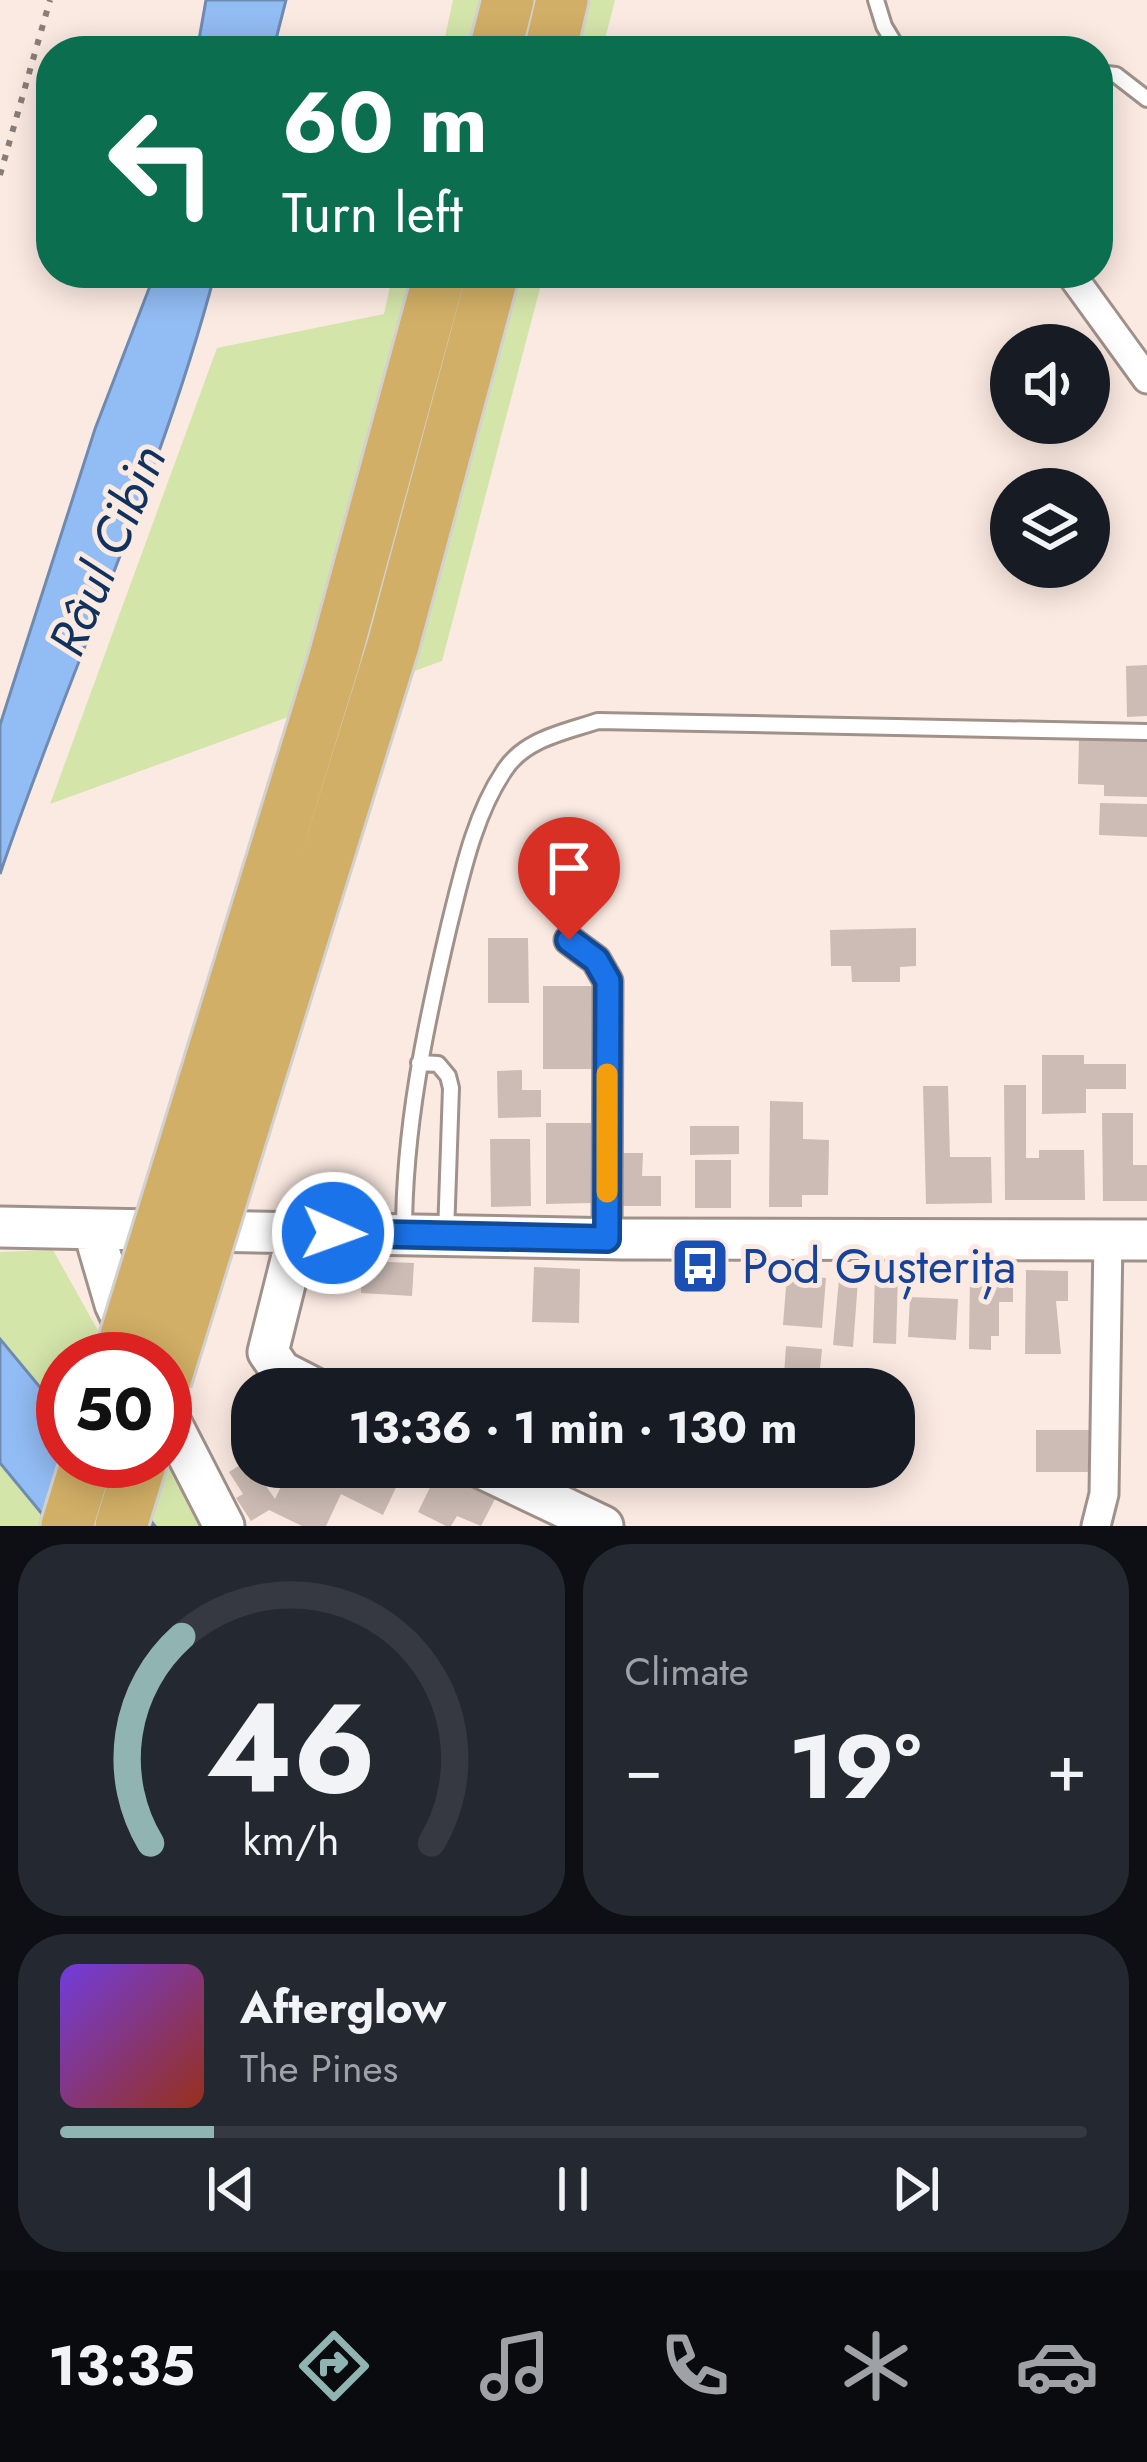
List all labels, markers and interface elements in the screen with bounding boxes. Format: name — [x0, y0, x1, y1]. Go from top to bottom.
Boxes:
text: 60 m — [282, 62, 488, 184]
icon: left — [84, 84, 240, 240]
text: Turn left — [282, 174, 463, 252]
map controls — [990, 324, 1110, 588]
button: sound — [990, 324, 1110, 444]
water label: Râul Cibin — [29, 433, 185, 667]
button: layers — [990, 468, 1110, 588]
pin — [518, 817, 620, 940]
icon: arrive — [536, 835, 602, 901]
position arrow — [270, 1170, 396, 1296]
place label: Pod Gușterița — [742, 1232, 1016, 1301]
bus stop icon: Pod Gușterița — [669, 1235, 731, 1297]
speed limit sign: 50 — [36, 1332, 192, 1488]
text: 13:36 · 1 min · 130 m — [348, 1395, 798, 1460]
text: Climate — [625, 1643, 749, 1700]
text: 46 — [206, 1658, 377, 1839]
text: 19° — [789, 1702, 921, 1832]
text: − — [625, 1720, 663, 1816]
text: + — [1046, 1720, 1087, 1816]
text: km/h — [243, 1809, 340, 1871]
text: Afterglow — [240, 1975, 446, 2040]
text: The Pines — [240, 2040, 398, 2097]
icon: previous — [198, 2156, 264, 2222]
icon: pause — [540, 2156, 606, 2222]
icon: next — [883, 2156, 949, 2222]
icon: directions — [292, 2324, 376, 2408]
icon: music — [473, 2324, 557, 2408]
icon: phone — [653, 2324, 737, 2408]
icon: climate — [834, 2324, 918, 2408]
icon: car — [1015, 2324, 1099, 2408]
text: 13:35 — [48, 2327, 195, 2405]

